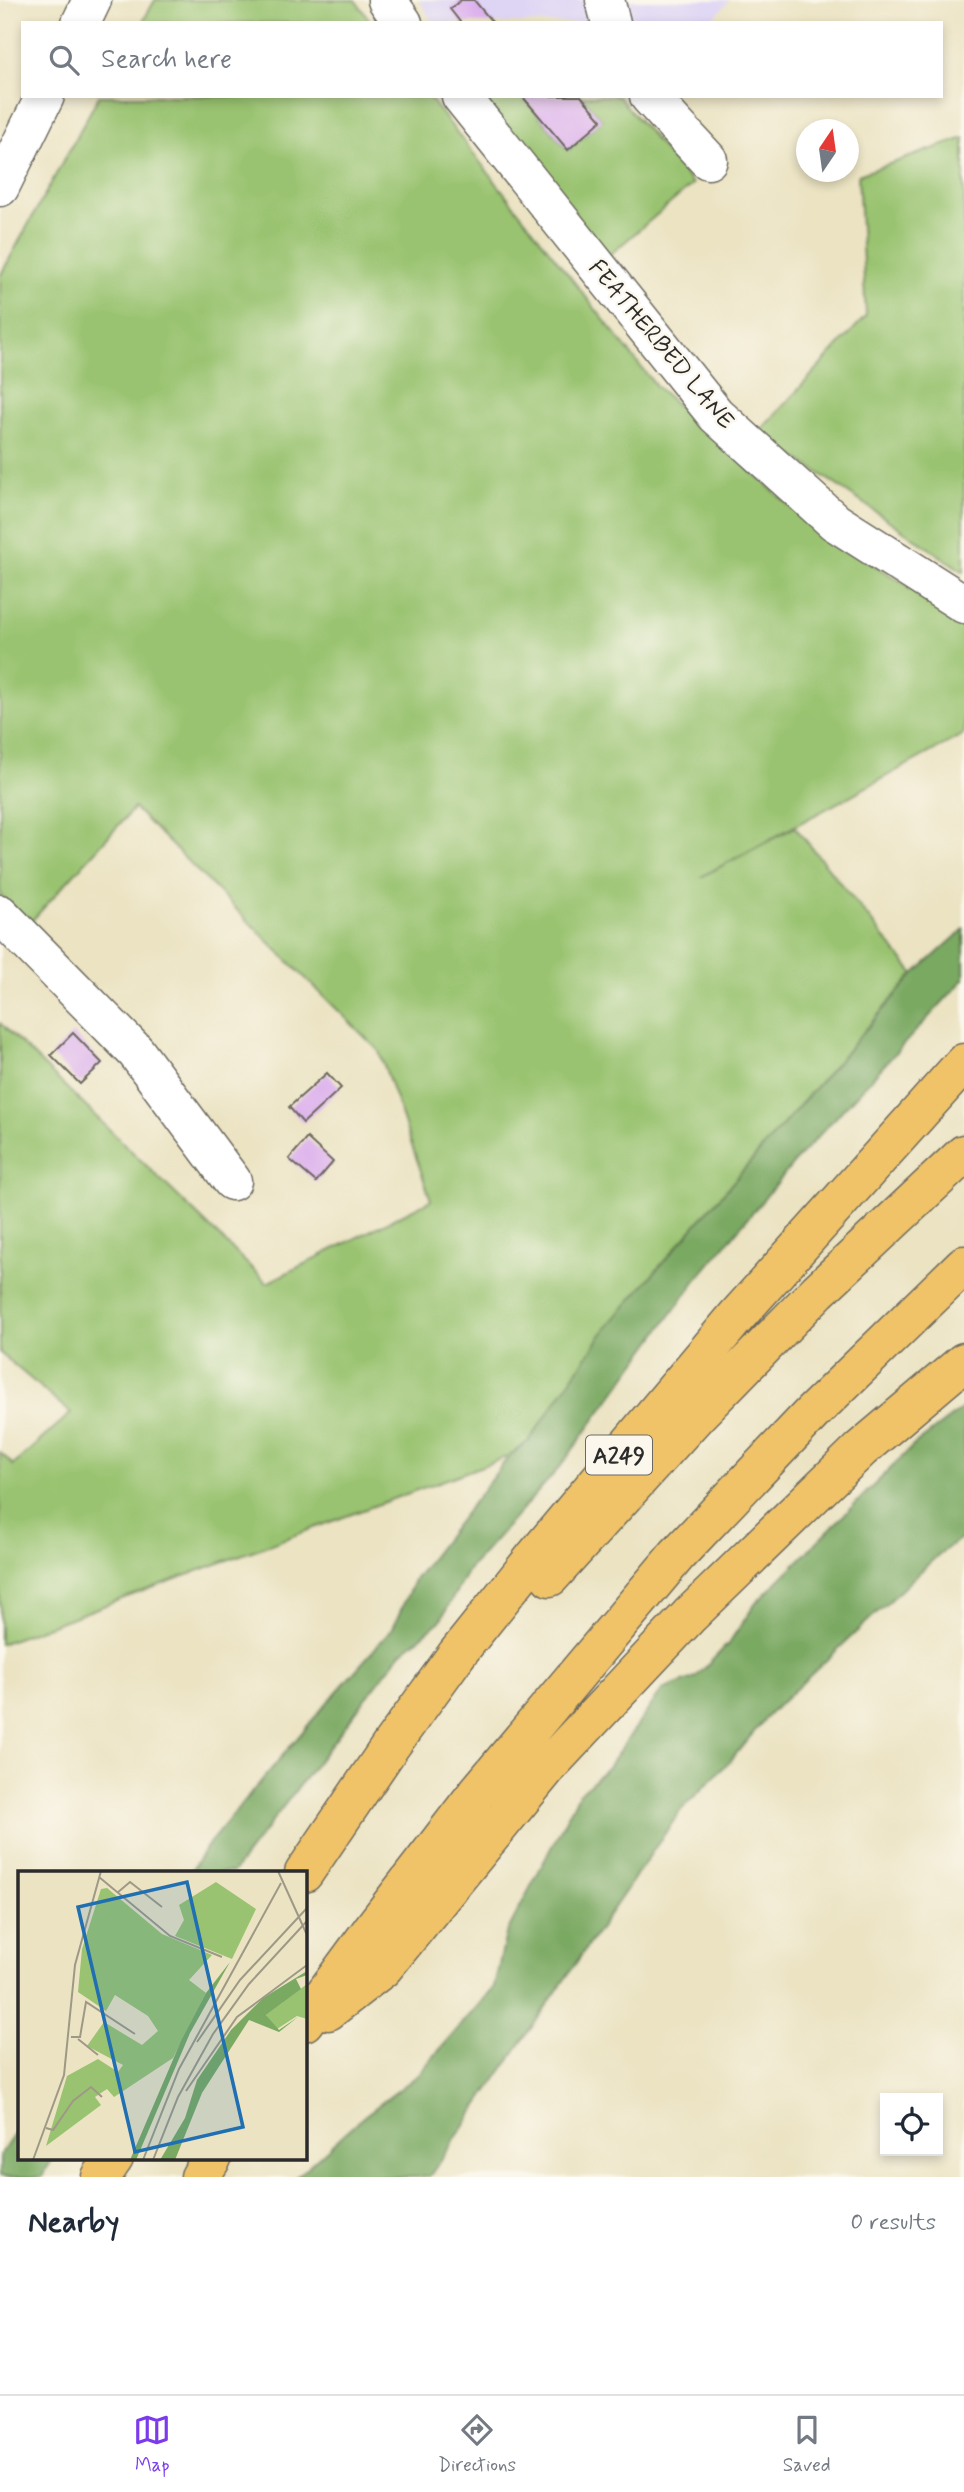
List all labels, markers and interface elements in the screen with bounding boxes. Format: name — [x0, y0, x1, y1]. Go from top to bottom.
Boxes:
search box — [21, 21, 943, 98]
icon: search — [45, 41, 83, 79]
text: Search here — [101, 43, 232, 77]
north arrow — [796, 119, 859, 182]
street label: FEATHERBED LANE — [581, 254, 741, 436]
road number: A249 — [586, 1436, 652, 1474]
inset map — [18, 1871, 306, 2160]
map controls — [880, 2093, 943, 2156]
button: locate — [880, 2093, 943, 2156]
text: Nearby — [28, 2203, 119, 2242]
text: 0 results — [850, 2208, 936, 2238]
tab: Map — [133, 2411, 171, 2478]
tab: Directions — [438, 2411, 516, 2478]
tab: Saved — [783, 2411, 831, 2478]

